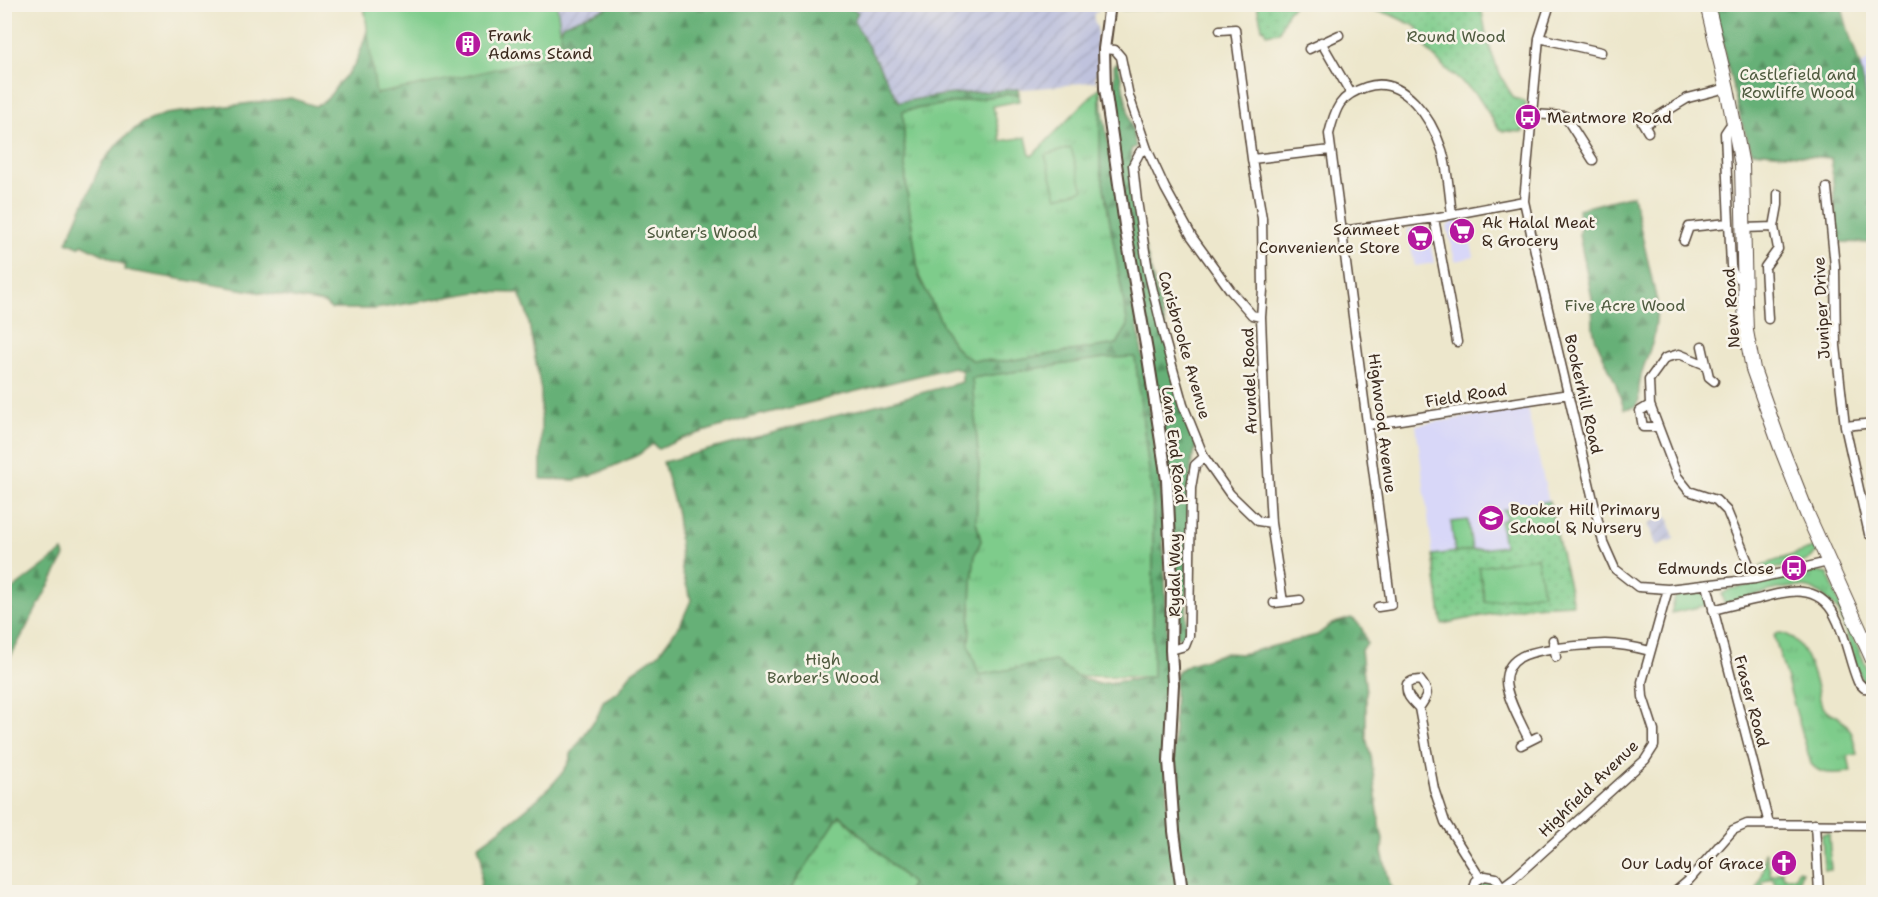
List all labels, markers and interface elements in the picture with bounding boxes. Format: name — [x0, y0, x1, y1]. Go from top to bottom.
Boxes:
place label: Frank Adams Stand — [488, 25, 592, 64]
park label: Round Wood — [1406, 26, 1506, 47]
building icon: Frank Adams Stand — [453, 29, 483, 59]
park label: Castlefield and Rowliffe Wood — [1739, 64, 1857, 103]
bus stop icon: Mentmore Road — [1513, 102, 1543, 132]
place label: Mentmore Road — [1547, 107, 1672, 128]
place label: Ak Halal Meat & Grocery — [1482, 212, 1596, 251]
supermarket icon: Ak Halal Meat & Grocery — [1447, 216, 1477, 246]
place label: Sanmeet Convenience Store — [1259, 219, 1400, 258]
park label: Sunter's Wood — [647, 222, 757, 243]
supermarket icon: Sanmeet Convenience Store — [1405, 223, 1435, 253]
street label: Juniper Drive — [1808, 256, 1835, 360]
street label: New Road — [1718, 267, 1745, 349]
street label: Carisbrooke Avenue — [1153, 269, 1216, 422]
park label: Five Acre Wood — [1565, 295, 1685, 316]
street label: Arundel Road — [1237, 327, 1262, 435]
street label: Bookerhill Road — [1560, 332, 1608, 456]
street label: Highwood Avenue — [1364, 352, 1401, 494]
street label: Field Road — [1424, 379, 1508, 412]
street label: Lane End Road — [1157, 385, 1192, 505]
place label: Booker Hill Primary School & Nursery — [1510, 499, 1660, 538]
school or university icon: Booker Hill Primary School & Nursery — [1476, 503, 1506, 533]
street label: Rydal Way — [1164, 533, 1185, 617]
bus stop icon: Edmunds Close — [1779, 553, 1809, 583]
place label: Edmunds Close — [1658, 558, 1774, 579]
park label: High Barber's Wood — [767, 649, 879, 688]
street label: Fraser Road — [1729, 653, 1774, 749]
street label: Highfield Avenue — [1534, 735, 1643, 842]
church icon: Our Lady of Grace — [1769, 848, 1799, 878]
place label: Our Lady of Grace — [1621, 853, 1764, 874]

